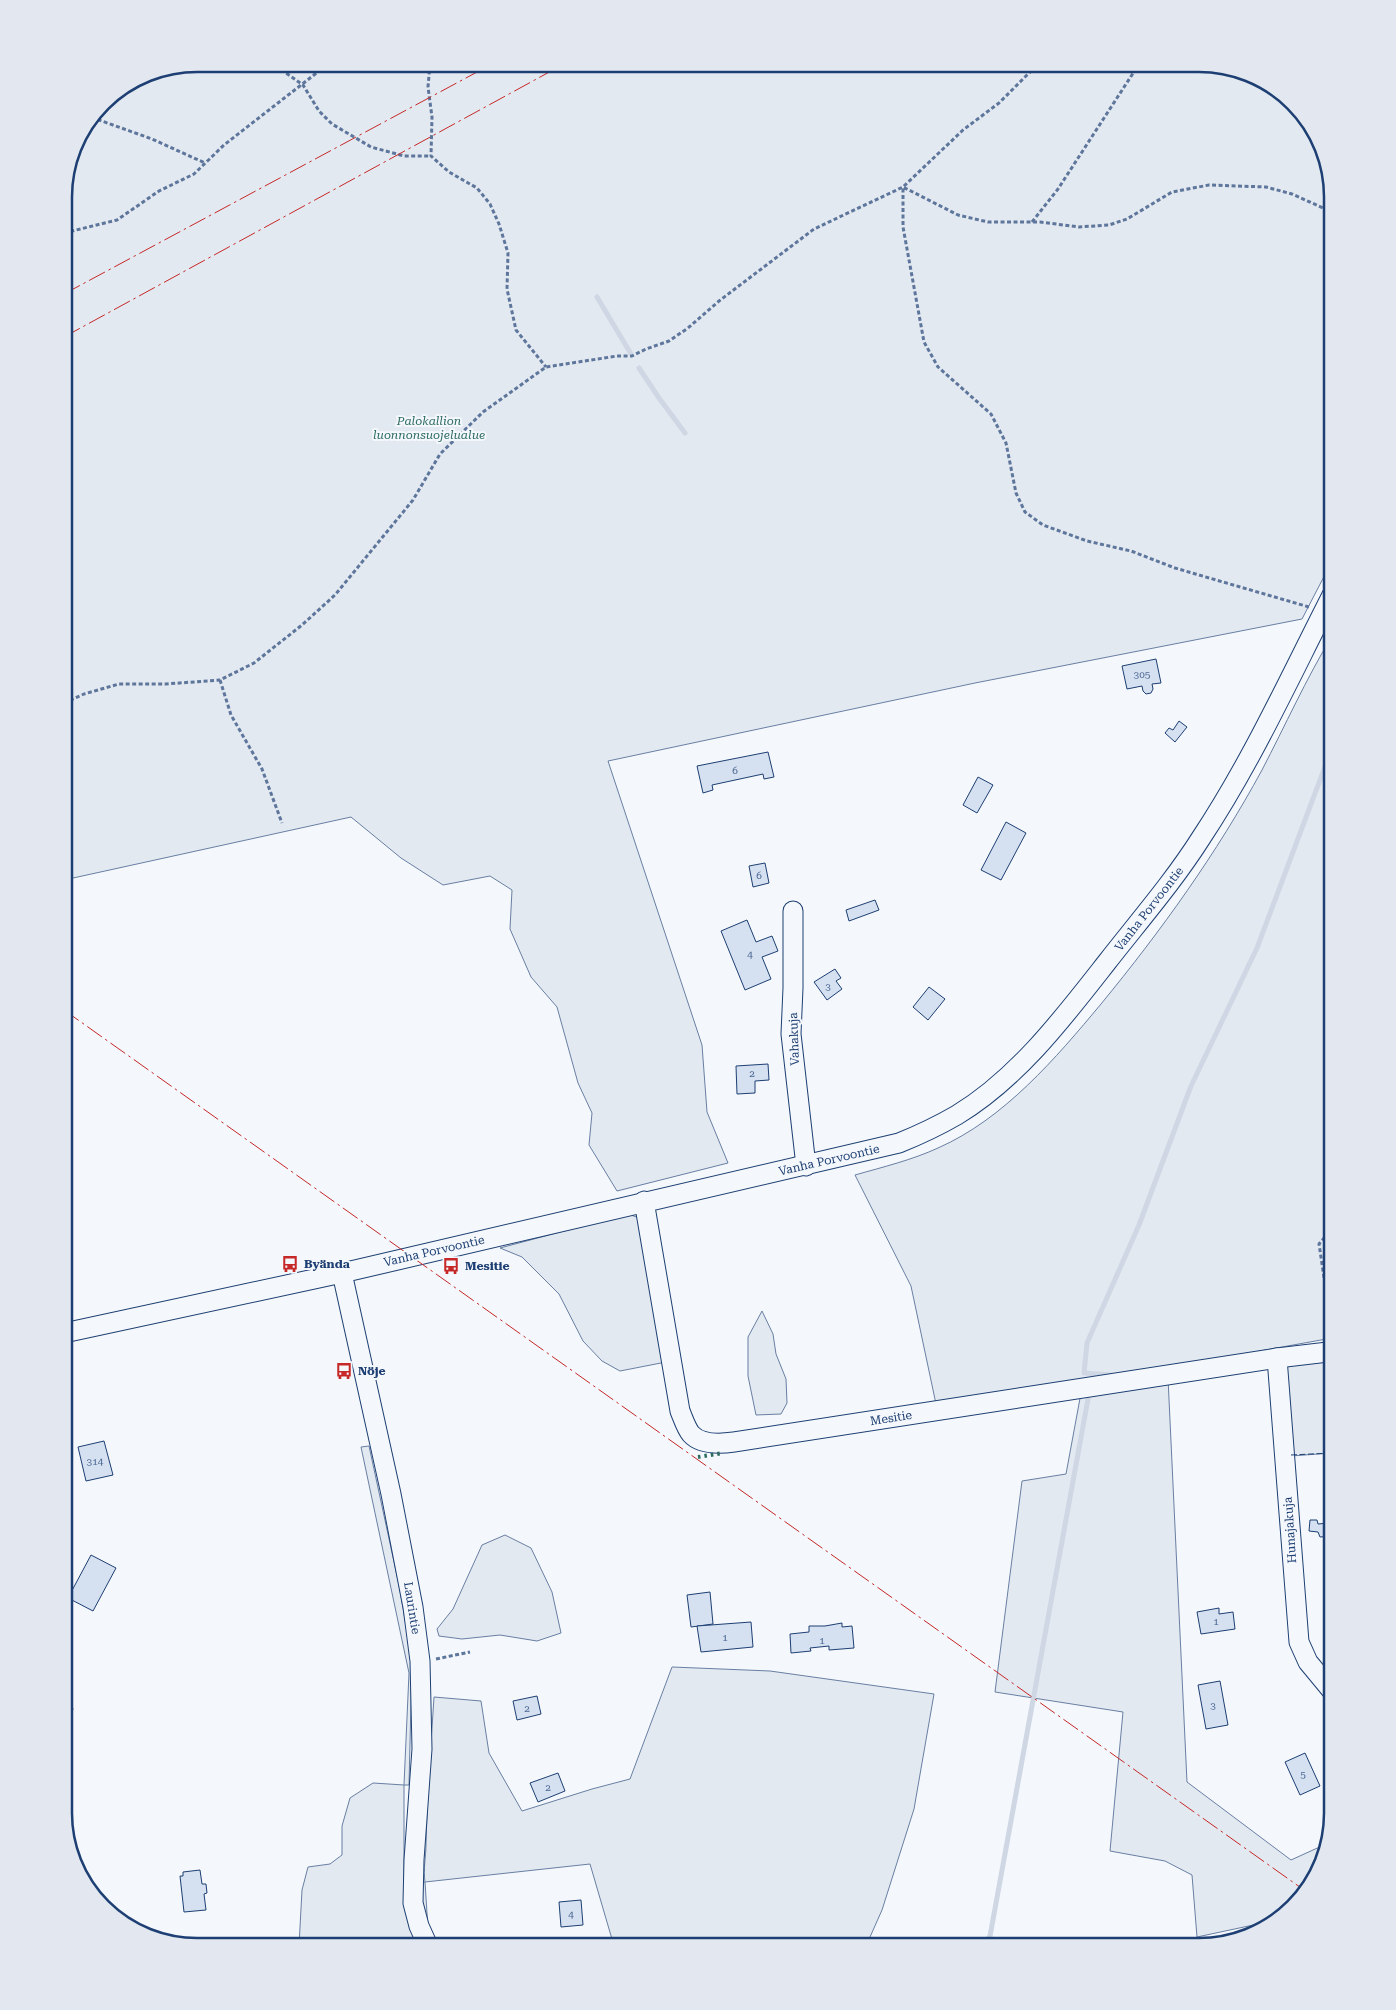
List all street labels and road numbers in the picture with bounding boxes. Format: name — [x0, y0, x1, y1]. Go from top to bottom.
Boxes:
street label: Vanha Porvoontie — [1112, 864, 1186, 954]
street label: Vahakuja — [786, 1012, 802, 1066]
street label: Vanha Porvoontie — [777, 1141, 881, 1178]
street label: Vanha Porvoontie — [382, 1232, 486, 1269]
street label: Mesitie — [869, 1408, 913, 1428]
street label: Hunajakuja — [1281, 1496, 1299, 1564]
street label: Laurintie — [401, 1581, 423, 1636]

